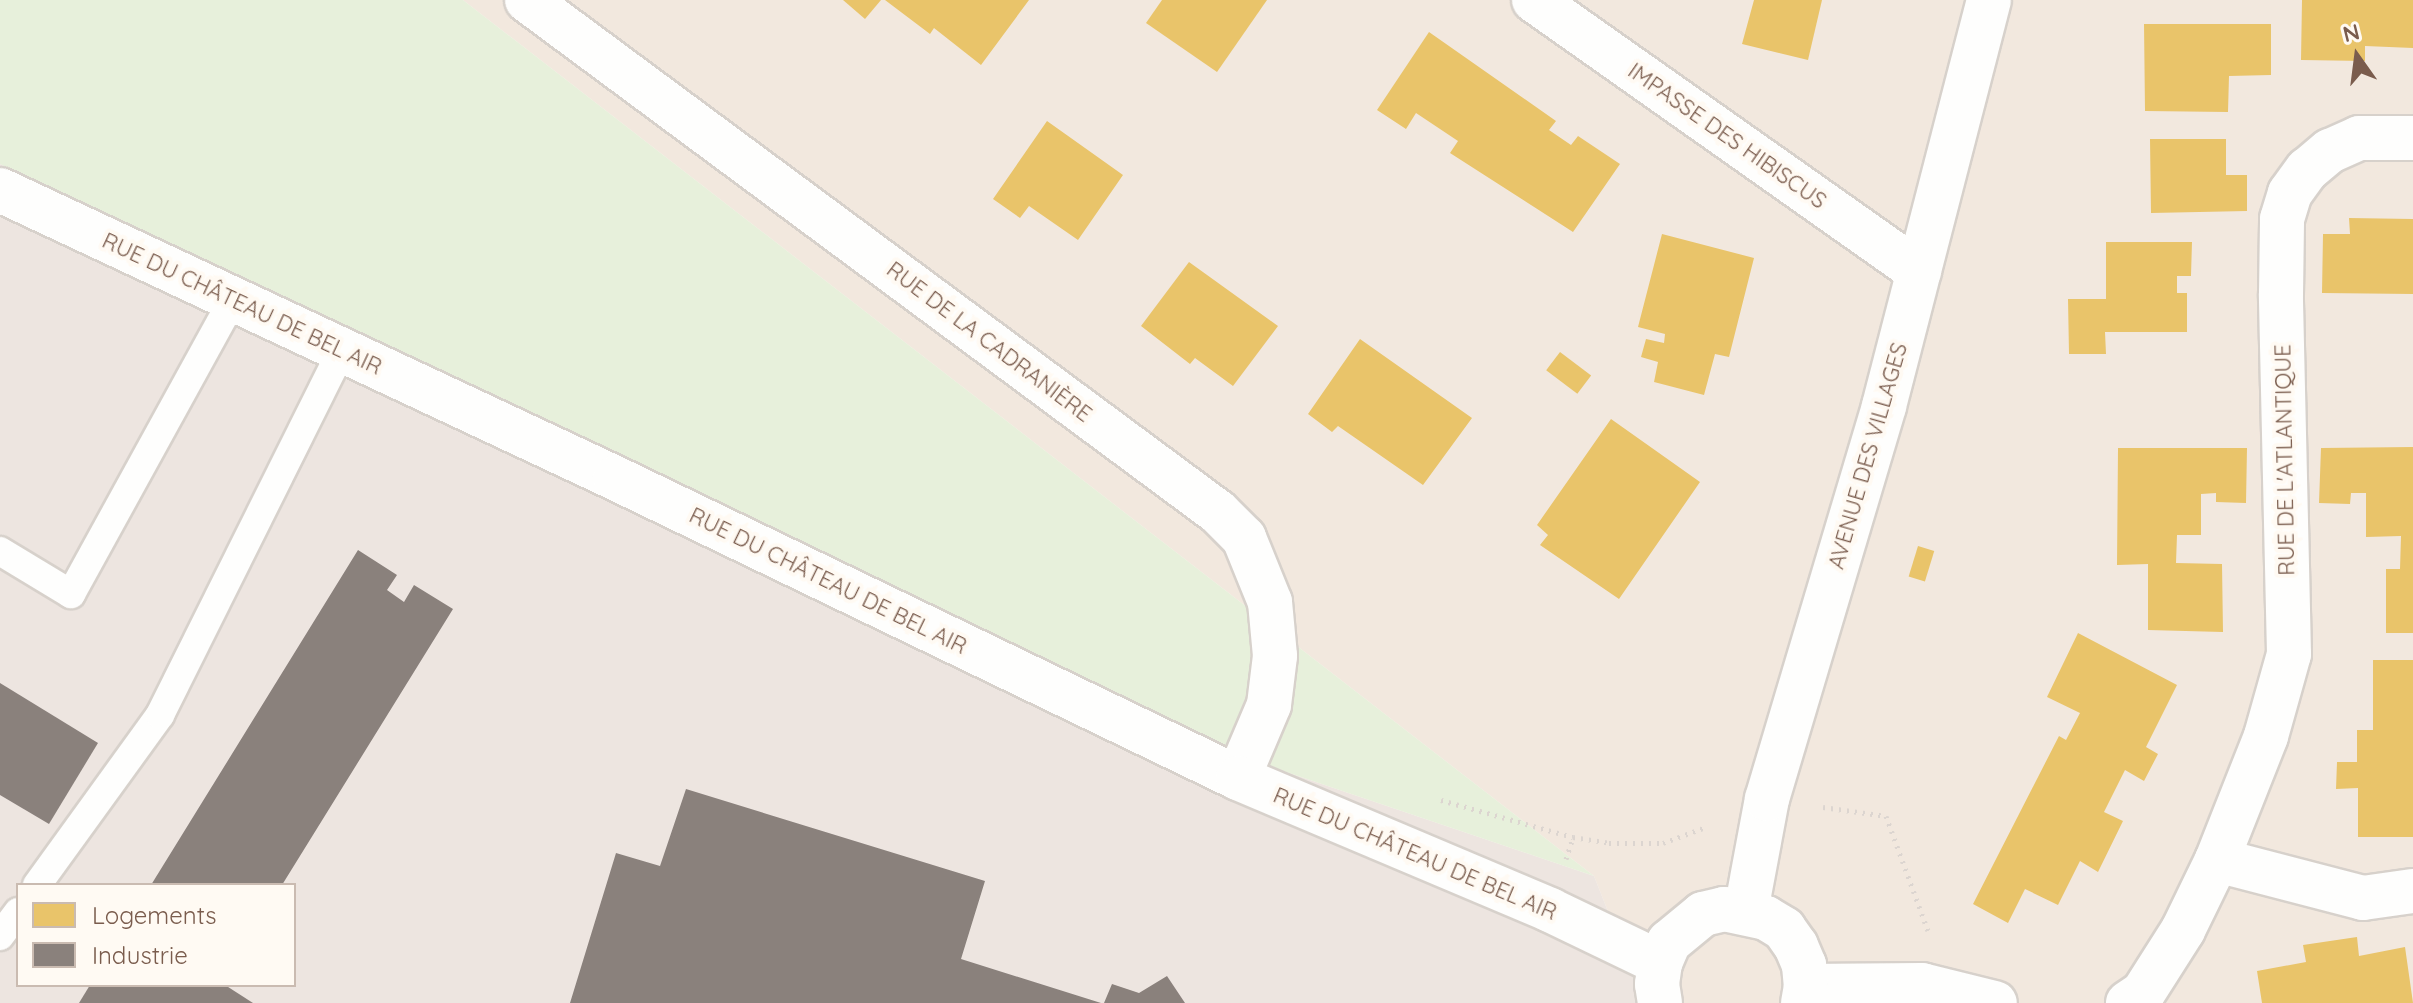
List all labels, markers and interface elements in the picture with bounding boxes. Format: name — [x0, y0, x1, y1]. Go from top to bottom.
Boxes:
north arrow — [2317, 16, 2397, 96]
text: N — [2340, 17, 2362, 48]
street label: IMPASSE DES HIBISCUS — [1623, 58, 1831, 214]
street label: RUE DU CHÂTEAU DE BEL AIR — [98, 227, 386, 381]
street label: RUE DE LA CADRANIÈRE — [881, 256, 1097, 428]
street label: AVENUE DES VILLAGES — [1823, 340, 1913, 572]
street label: RUE DE L'ATLANTIQUE — [2270, 344, 2300, 576]
street label: RUE DU CHÂTEAU DE BEL AIR — [685, 502, 971, 660]
street label: RUE DU CHÂTEAU DE BEL AIR — [1269, 782, 1561, 926]
legend — [16, 883, 296, 987]
text: Logements — [92, 900, 217, 930]
text: Industrie — [92, 940, 188, 970]

